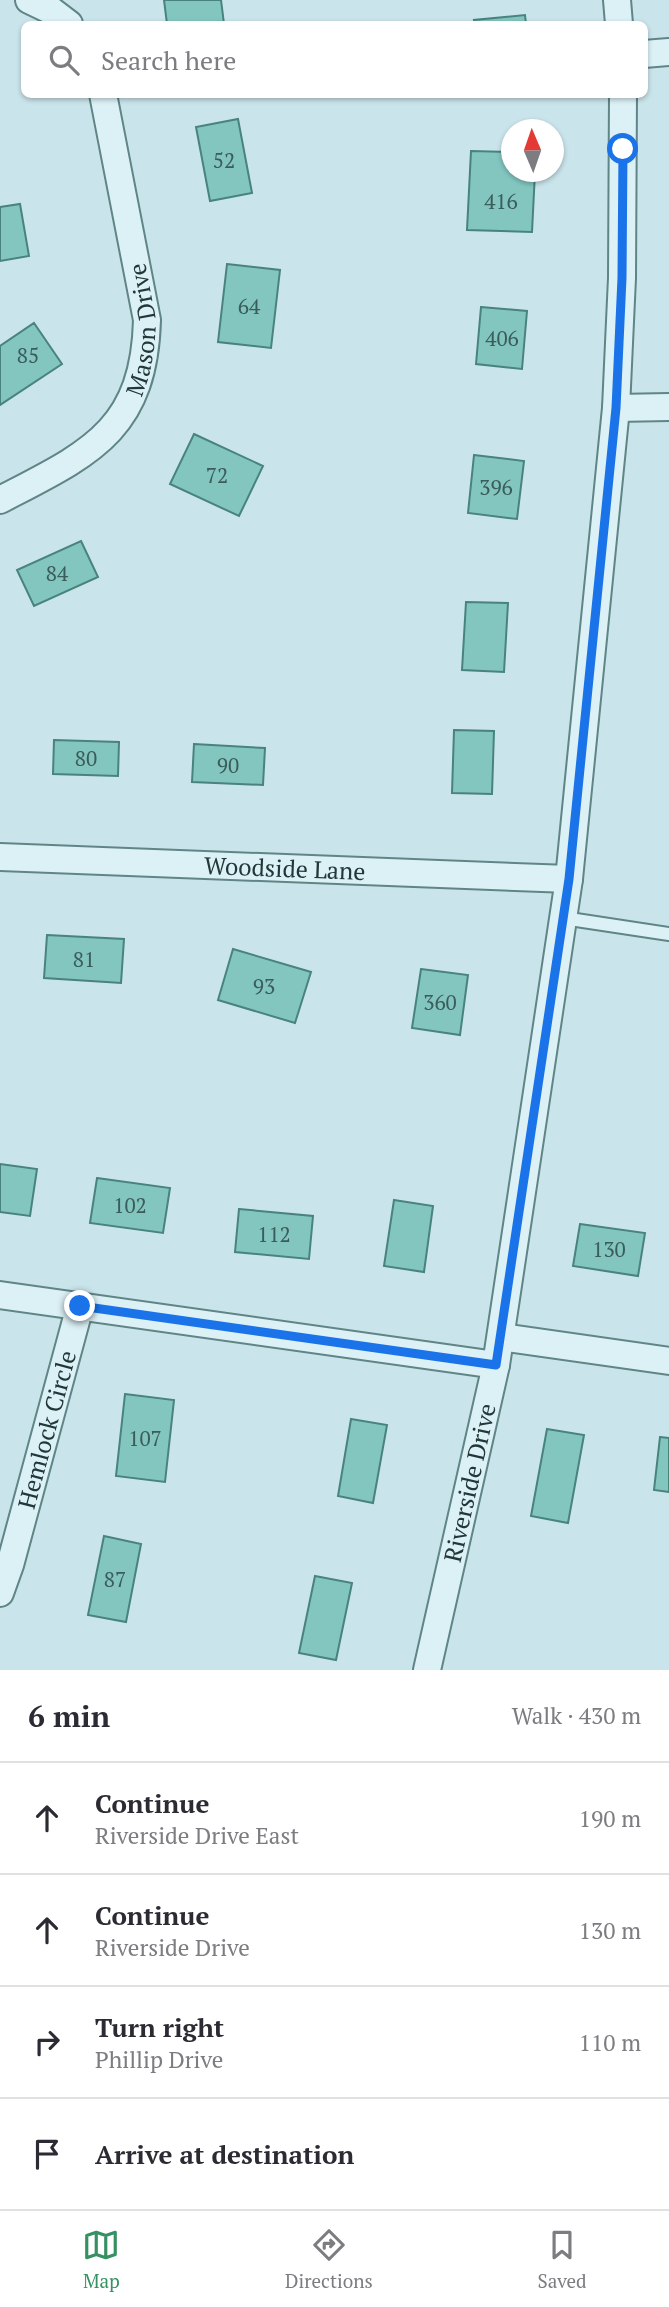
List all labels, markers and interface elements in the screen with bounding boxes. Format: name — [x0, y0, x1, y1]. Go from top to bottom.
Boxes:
search box — [21, 21, 648, 98]
icon: search — [45, 41, 83, 79]
text: Search here — [101, 43, 236, 77]
north arrow — [501, 119, 564, 182]
route start — [607, 133, 638, 164]
house number: 52 — [213, 146, 235, 174]
house number: 416 — [484, 187, 518, 215]
street label: Mason Drive — [118, 261, 163, 400]
house number: 64 — [238, 292, 261, 320]
house number: 406 — [485, 324, 519, 352]
house number: 85 — [17, 341, 39, 369]
house number: 72 — [206, 461, 228, 489]
house number: 396 — [479, 473, 513, 501]
house number: 84 — [46, 559, 69, 587]
house number: 80 — [75, 744, 97, 772]
house number: 90 — [217, 751, 239, 779]
street label: Woodside Lane — [204, 849, 366, 887]
house number: 81 — [73, 945, 95, 973]
house number: 93 — [253, 972, 275, 1000]
house number: 360 — [423, 988, 457, 1016]
house number: 102 — [113, 1191, 147, 1219]
house number: 112 — [257, 1220, 291, 1248]
house number: 130 — [592, 1235, 626, 1263]
route end — [64, 1290, 95, 1321]
street label: Hemlock Circle — [10, 1347, 83, 1512]
street label: Riverside Drive — [436, 1400, 503, 1565]
house number: 107 — [128, 1424, 162, 1452]
house number: 87 — [104, 1565, 126, 1593]
text: 6 min — [28, 1696, 110, 1736]
text: Walk · 430 m — [512, 1700, 641, 1731]
text: Continue — [95, 1786, 209, 1820]
icon: ahead — [28, 1799, 66, 1837]
text: 190 m — [579, 1803, 641, 1834]
text: Riverside Drive East — [95, 1820, 299, 1851]
text: Continue — [95, 1898, 209, 1932]
icon: ahead — [28, 1911, 66, 1949]
text: 130 m — [579, 1915, 641, 1946]
text: Riverside Drive — [95, 1932, 250, 1963]
text: Turn right — [95, 2010, 224, 2044]
icon: right — [28, 2023, 66, 2061]
text: 110 m — [579, 2027, 641, 2058]
text: Phillip Drive — [95, 2044, 223, 2075]
icon: arrive — [28, 2135, 66, 2173]
text: Arrive at destination — [95, 2137, 354, 2171]
tab: Map — [82, 2226, 120, 2293]
tab: Directions — [285, 2226, 373, 2293]
tab: Saved — [537, 2226, 587, 2293]

